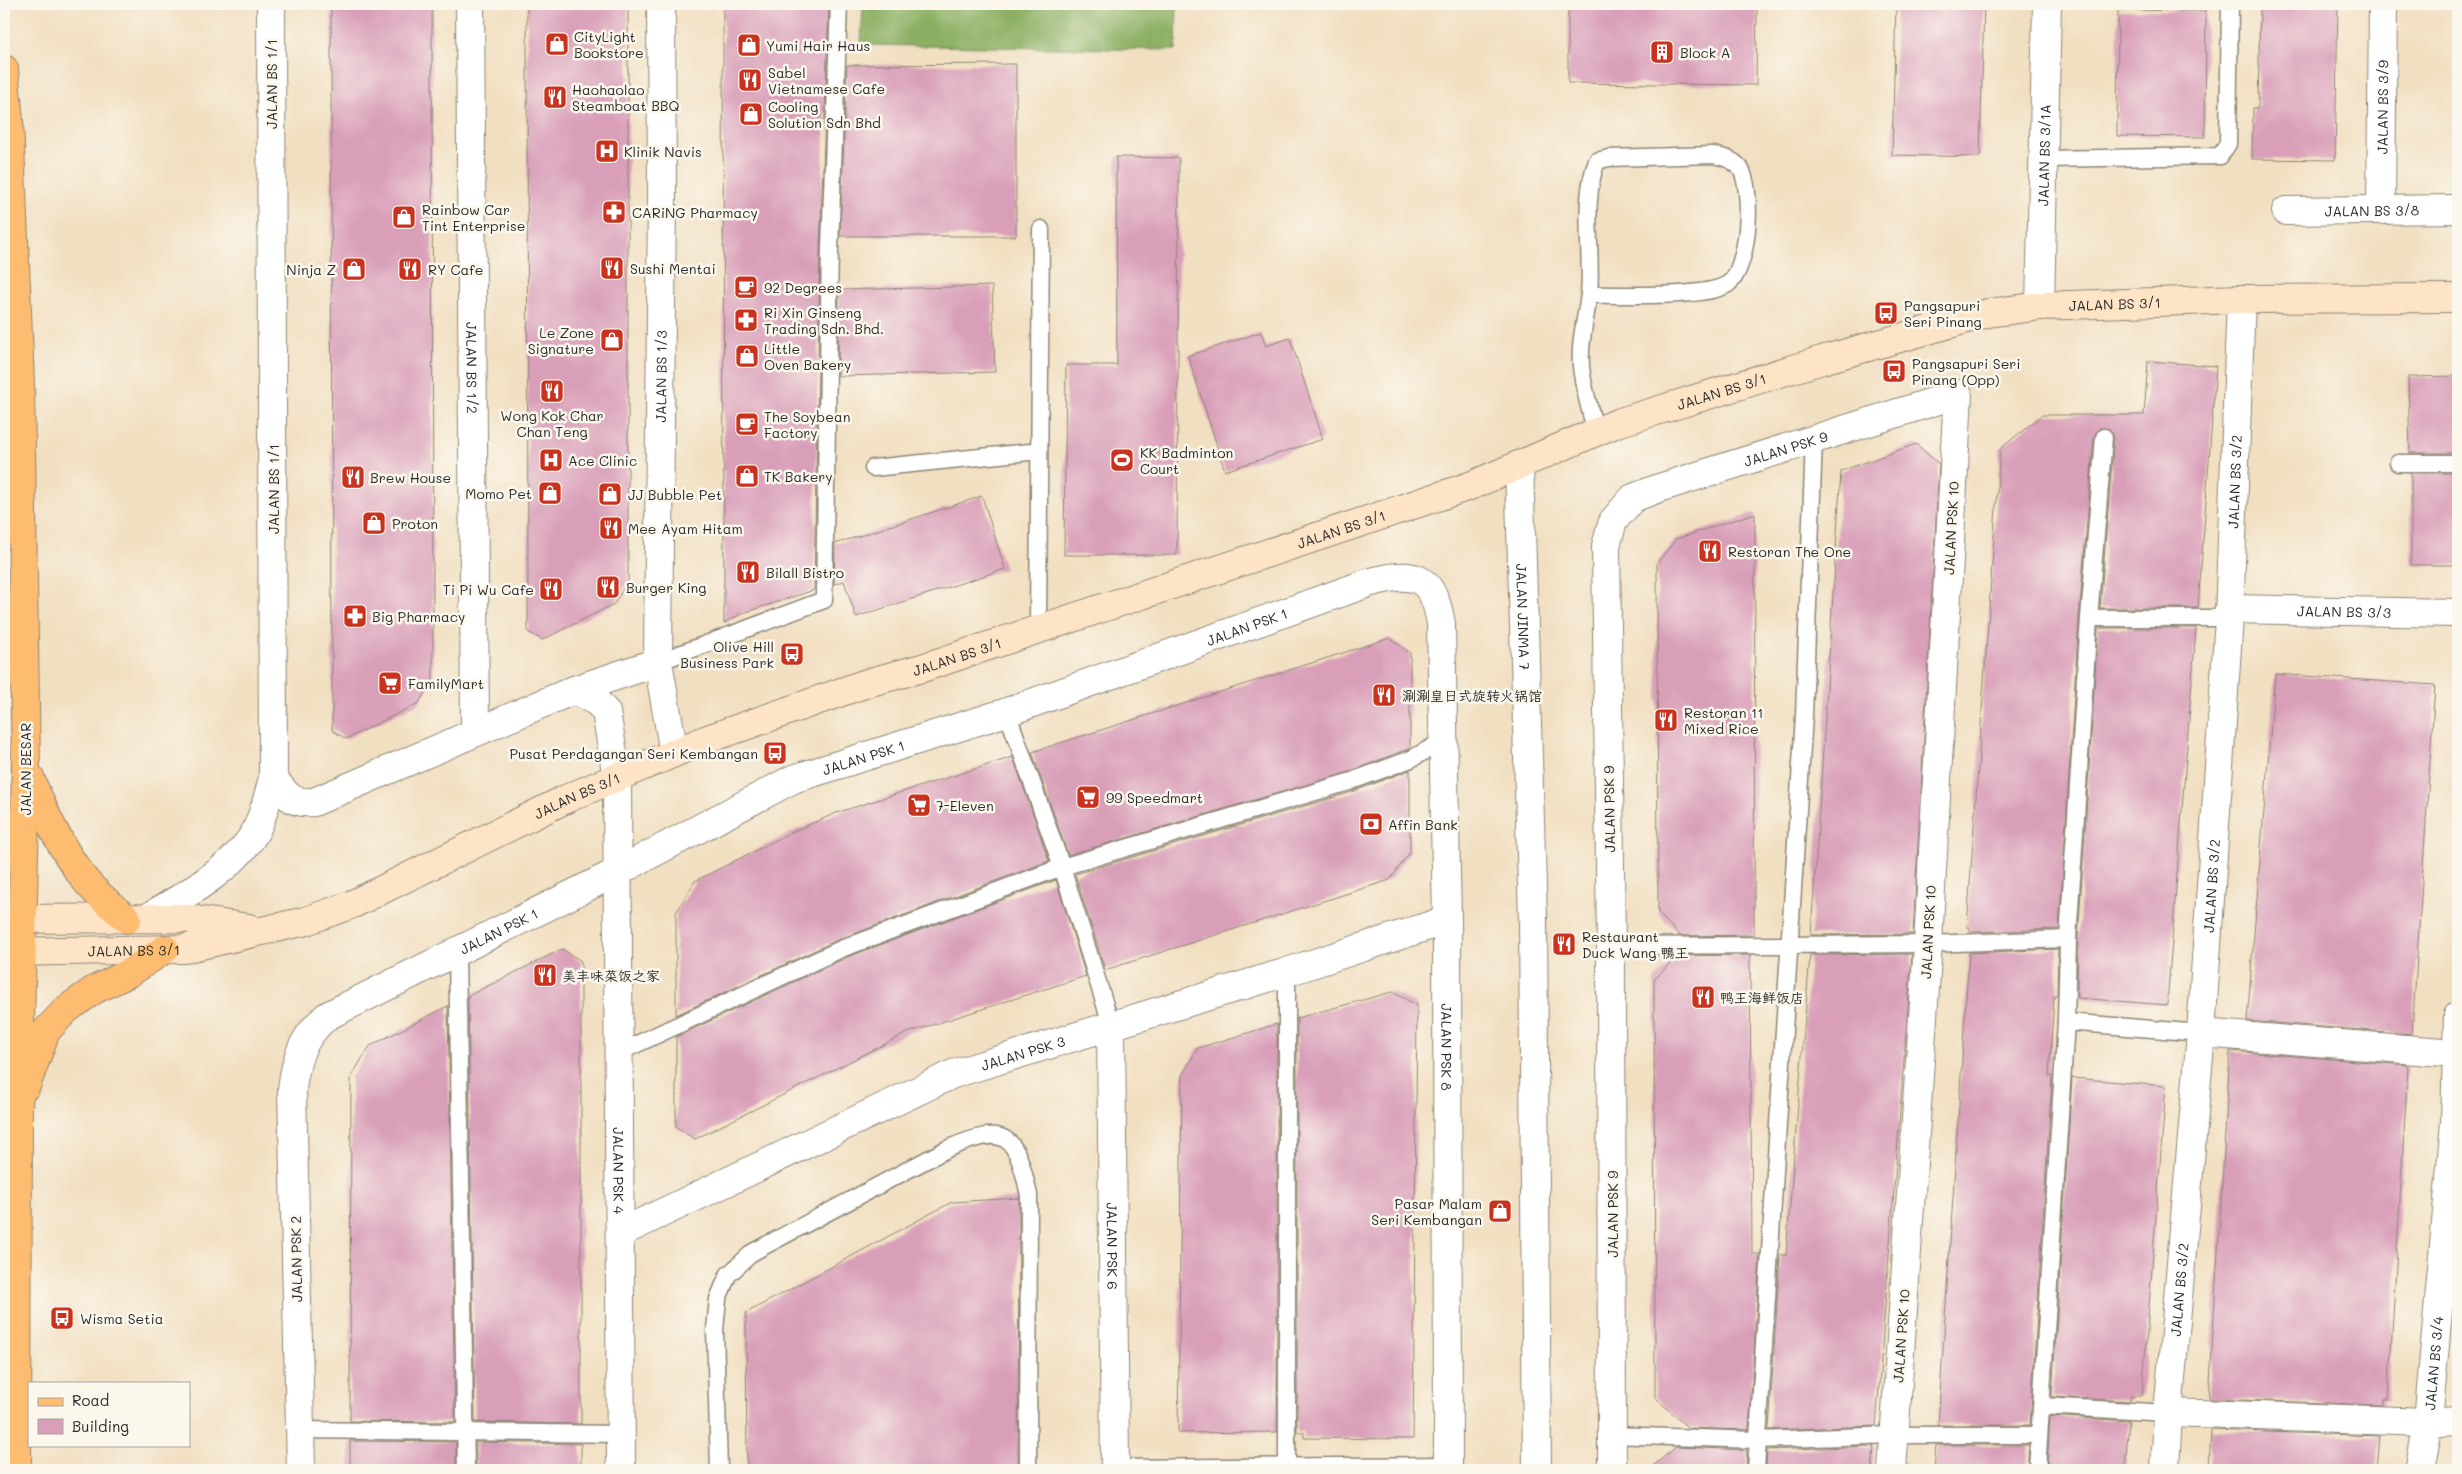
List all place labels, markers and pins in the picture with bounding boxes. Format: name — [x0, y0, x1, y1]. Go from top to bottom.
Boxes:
place label: CityLight Bookstore — [574, 27, 644, 62]
shop icon: CityLight Bookstore — [544, 31, 570, 57]
shop icon: Yumi Hair Haus — [736, 32, 762, 58]
place label: Yumi Hair Haus — [766, 36, 870, 55]
building icon: Block A — [1649, 39, 1675, 65]
place label: Block A — [1680, 43, 1730, 62]
place label: Sabel Vietnamese Cafe — [768, 63, 885, 98]
restaurant icon: Sabel Vietnamese Cafe — [737, 67, 763, 93]
place label: Haohaolao Steamboat BBQ — [572, 80, 680, 115]
restaurant icon: Haohaolao Steamboat BBQ — [542, 84, 568, 110]
place label: Cooling Solution Sdn Bhd — [768, 97, 881, 132]
shop icon: Cooling Solution Sdn Bhd — [738, 101, 764, 127]
hospital icon: Klinik Navis — [594, 138, 620, 164]
place label: Klinik Navis — [624, 142, 702, 161]
pharmacy icon: CARiNG Pharmacy — [601, 199, 627, 225]
place label: Rainbow Car Tint Enterprise — [422, 200, 526, 235]
place label: CARiNG Pharmacy — [632, 203, 758, 222]
shop icon: Rainbow Car Tint Enterprise — [391, 204, 417, 230]
restaurant icon: Sushi Mentai — [599, 255, 625, 281]
shop icon: Ninja Z — [341, 256, 367, 282]
restaurant icon: RY Cafe — [397, 256, 423, 282]
place label: Sushi Mentai — [630, 259, 716, 278]
place label: Ninja Z — [286, 260, 336, 279]
place label: RY Cafe — [428, 260, 483, 279]
cafe icon: 92 Degrees — [733, 274, 759, 300]
place label: 92 Degrees — [764, 278, 842, 297]
place label: Pangsapuri Seri Pinang — [1904, 296, 1982, 331]
bus stop icon: Pangsapuri Seri Pinang — [1873, 300, 1899, 326]
place label: Ri Xin Ginseng Trading Sdn. Bhd. — [764, 303, 884, 338]
pharmacy icon: Ri Xin Ginseng Trading Sdn. Bhd. — [733, 307, 759, 333]
place label: Le Zone Signature — [528, 323, 594, 358]
shop icon: Le Zone Signature — [599, 327, 625, 353]
place label: Little Oven Bakery — [764, 339, 851, 374]
shop icon: Little Oven Bakery — [734, 343, 760, 369]
place label: Pangsapuri Seri Pinang (Opp) — [1912, 354, 2021, 389]
bus stop icon: Pangsapuri Seri Pinang (Opp) — [1881, 358, 1907, 384]
restaurant icon: Wong Kok Char Chan Teng — [539, 378, 565, 404]
place label: Wong Kok Char Chan Teng — [500, 406, 604, 441]
place label: The Soybean Factory — [764, 407, 850, 442]
cafe icon: The Soybean Factory — [734, 411, 760, 437]
place label: KK Badminton Court — [1140, 443, 1233, 478]
hospital icon: Ace Clinic — [538, 447, 564, 473]
sports icon: KK Badminton Court — [1109, 447, 1135, 473]
place label: Ace Clinic — [568, 451, 637, 470]
shop icon: TK Bakery — [734, 463, 760, 489]
restaurant icon: Brew House — [340, 464, 366, 490]
place label: TK Bakery — [764, 467, 833, 486]
place label: Brew House — [370, 468, 451, 487]
shop icon: Momo Pet — [537, 480, 563, 506]
shop icon: JJ Bubble Pet — [597, 481, 623, 507]
place label: Momo Pet — [465, 484, 532, 503]
place label: JJ Bubble Pet — [628, 485, 722, 504]
shop icon: Proton — [361, 510, 387, 536]
place label: Proton — [392, 514, 438, 533]
restaurant icon: Mee Ayam Hitam — [598, 515, 624, 541]
place label: Mee Ayam Hitam — [628, 519, 743, 538]
restaurant icon: Restoran The One — [1697, 538, 1723, 564]
place label: Restoran The One — [1728, 542, 1851, 561]
restaurant icon: Bilall Bistro — [735, 559, 761, 585]
place label: Bilall Bistro — [766, 563, 844, 582]
restaurant icon: Burger King — [595, 574, 621, 600]
restaurant icon: Ti Pi Wu Cafe — [538, 576, 564, 602]
place label: Burger King — [626, 578, 706, 597]
place label: Ti Pi Wu Cafe — [443, 580, 534, 599]
pharmacy icon: Big Pharmacy — [342, 603, 368, 629]
place label: Big Pharmacy — [372, 607, 465, 626]
place label: Olive Hill Business Park — [680, 637, 774, 672]
bus stop icon: Olive Hill Business Park — [779, 641, 805, 667]
supermarket icon: FamilyMart — [377, 670, 403, 696]
place label: FamilyMart — [408, 674, 484, 693]
restaurant icon: 涮涮皇日式旋转火锅馆 — [1371, 682, 1397, 708]
place label: 涮涮皇日式旋转火锅馆 — [1402, 686, 1542, 705]
place label: Restoran 11 Mixed Rice — [1684, 703, 1763, 738]
restaurant icon: Restoran 11 Mixed Rice — [1653, 707, 1679, 733]
bus stop icon: Pusat Perdagangan Seri Kembangan — [762, 740, 788, 766]
place label: Pusat Perdagangan Seri Kembangan — [509, 744, 758, 763]
supermarket icon: 99 Speedmart — [1075, 784, 1101, 810]
place label: 99 Speedmart — [1106, 788, 1203, 807]
supermarket icon: 7-Eleven — [906, 792, 932, 818]
place label: 7-Eleven — [936, 796, 994, 815]
bank icon: Affin Bank — [1358, 811, 1384, 837]
place label: Affin Bank — [1388, 815, 1458, 834]
place label: Restaurant Duck Wang 鴨王 — [1582, 927, 1689, 962]
restaurant icon: Restaurant Duck Wang 鴨王 — [1551, 931, 1577, 957]
restaurant icon: 美丰味菜饭之家 — [532, 962, 558, 988]
place label: 美丰味菜饭之家 — [562, 966, 660, 985]
restaurant icon: 鸭王海鲜饭店 — [1690, 984, 1716, 1010]
place label: 鸭王海鲜饭店 — [1720, 988, 1804, 1007]
place label: Pasar Malam Seri Kembangan — [1371, 1194, 1482, 1229]
shop icon: Pasar Malam Seri Kembangan — [1487, 1198, 1513, 1224]
bus stop icon: Wisma Setia — [49, 1305, 75, 1331]
place label: Wisma Setia — [80, 1309, 163, 1328]

